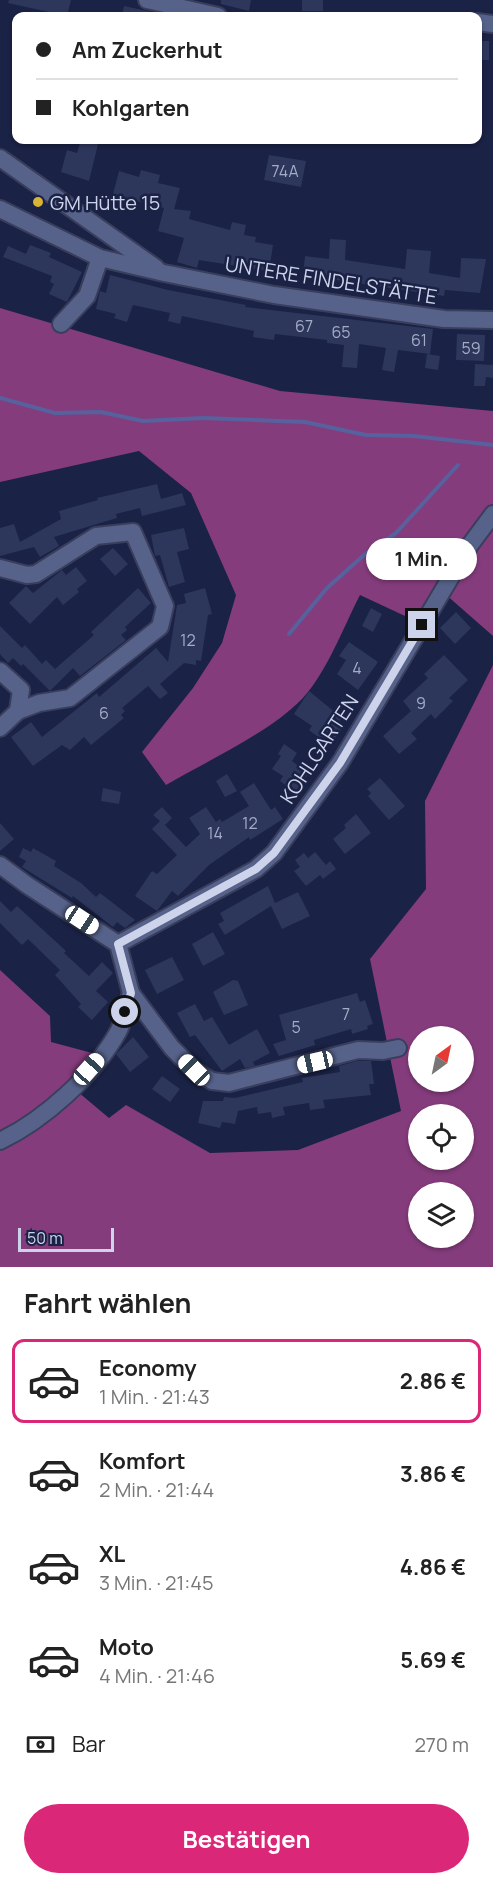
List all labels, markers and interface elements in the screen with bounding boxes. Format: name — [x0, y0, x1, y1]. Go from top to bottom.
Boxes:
text: Am Zuckerhut — [72, 35, 223, 65]
text: Kohlgarten — [72, 93, 189, 123]
house number: 74A — [271, 160, 299, 182]
place label: GM Hütte 15 — [50, 189, 160, 216]
marker: GM Hütte 15 — [31, 195, 45, 209]
street label: UNTERE FINDELSTÄTTE — [223, 250, 439, 310]
house number: 67 — [295, 315, 313, 337]
house number: 65 — [331, 321, 351, 343]
house number: 61 — [411, 329, 427, 351]
house number: 59 — [461, 337, 481, 359]
callout: 1 Min. — [366, 538, 478, 580]
text: 1 Min. — [394, 545, 449, 572]
route end — [408, 611, 435, 638]
house number: 12 — [180, 629, 196, 651]
house number: 4 — [352, 657, 362, 679]
street label: KOHLGARTEN — [274, 689, 364, 809]
house number: 9 — [416, 692, 426, 714]
house number: 6 — [99, 702, 109, 724]
house number: 12 — [242, 812, 258, 834]
house number: 14 — [207, 822, 223, 844]
car — [62, 903, 102, 937]
route start — [111, 998, 138, 1025]
house number: 7 — [342, 1003, 350, 1025]
house number: 5 — [291, 1016, 301, 1038]
north arrow — [408, 1026, 474, 1092]
map controls — [408, 1026, 474, 1248]
car — [295, 1049, 335, 1075]
car — [70, 1050, 108, 1088]
car — [175, 1051, 213, 1089]
button: locate — [408, 1104, 474, 1170]
button: layers — [408, 1182, 474, 1248]
scale bar — [18, 1225, 114, 1252]
text: 50 m — [27, 1227, 63, 1249]
text: Fahrt wählen — [24, 1284, 192, 1321]
text: Economy — [99, 1353, 197, 1383]
icon: car — [27, 1354, 81, 1408]
text: 2.86 € — [400, 1366, 466, 1396]
text: 1 Min. · 21:43 — [99, 1383, 210, 1410]
text: Komfort — [99, 1446, 186, 1476]
icon: car — [27, 1447, 81, 1501]
text: 3.86 € — [400, 1459, 466, 1489]
text: 2 Min. · 21:44 — [99, 1476, 214, 1503]
text: XL — [99, 1539, 125, 1569]
icon: car — [27, 1540, 81, 1594]
text: 4.86 € — [400, 1552, 466, 1582]
text: 3 Min. · 21:45 — [99, 1569, 214, 1596]
text: Moto — [99, 1632, 154, 1662]
icon: car — [27, 1633, 81, 1687]
text: 5.69 € — [400, 1645, 466, 1675]
text: 4 Min. · 21:46 — [99, 1662, 215, 1689]
icon: cash — [24, 1728, 57, 1761]
text: Bar — [72, 1729, 106, 1759]
text: 270 m — [414, 1731, 469, 1758]
button: Bestätigen — [24, 1804, 469, 1873]

